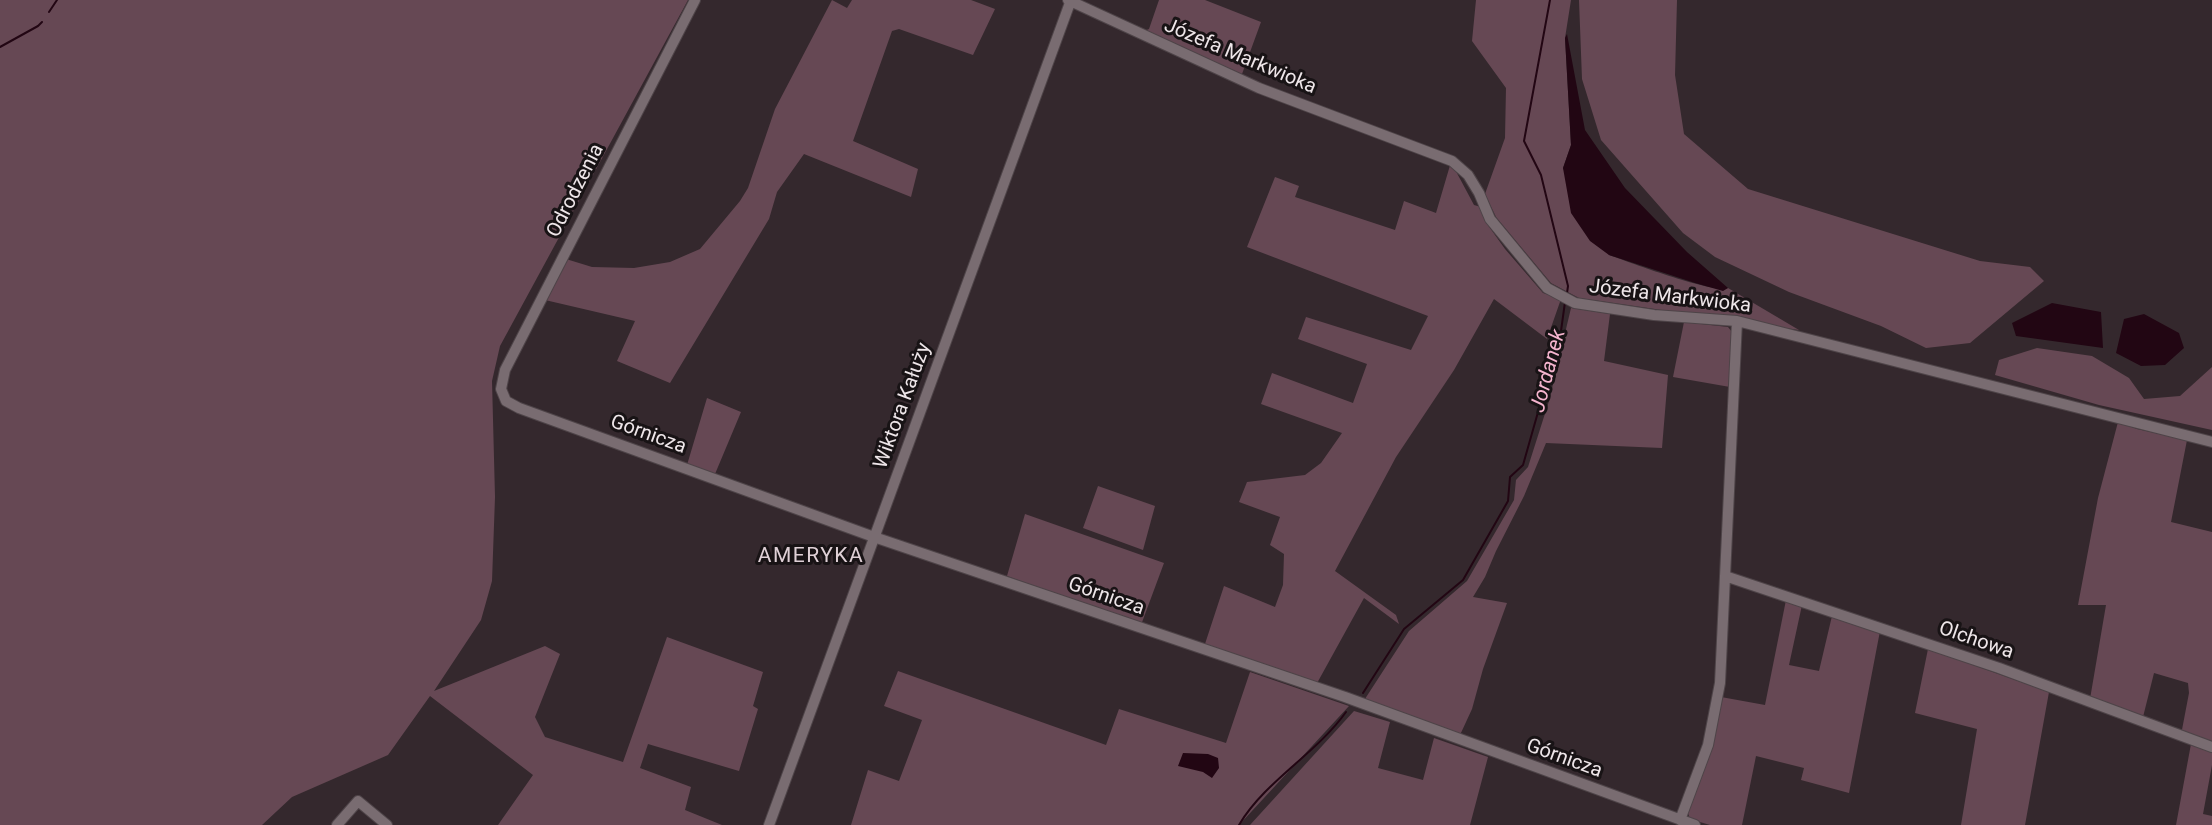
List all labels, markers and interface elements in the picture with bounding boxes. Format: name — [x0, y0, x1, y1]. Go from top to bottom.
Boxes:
street label: Józefa Markwioka — [1160, 14, 1320, 100]
street label: Odrodzenia — [542, 140, 610, 242]
street label: Józefa Markwioka — [1588, 275, 1752, 319]
water label: Jordanek — [1526, 327, 1572, 415]
street label: Wiktora Kałuży — [869, 340, 937, 472]
street label: Górnicza — [607, 410, 689, 460]
district label: AMERYKA — [758, 544, 864, 570]
street label: Górnicza — [1065, 573, 1147, 621]
street label: Olchowa — [1935, 617, 2017, 665]
street label: Górnicza — [1523, 734, 1605, 784]

